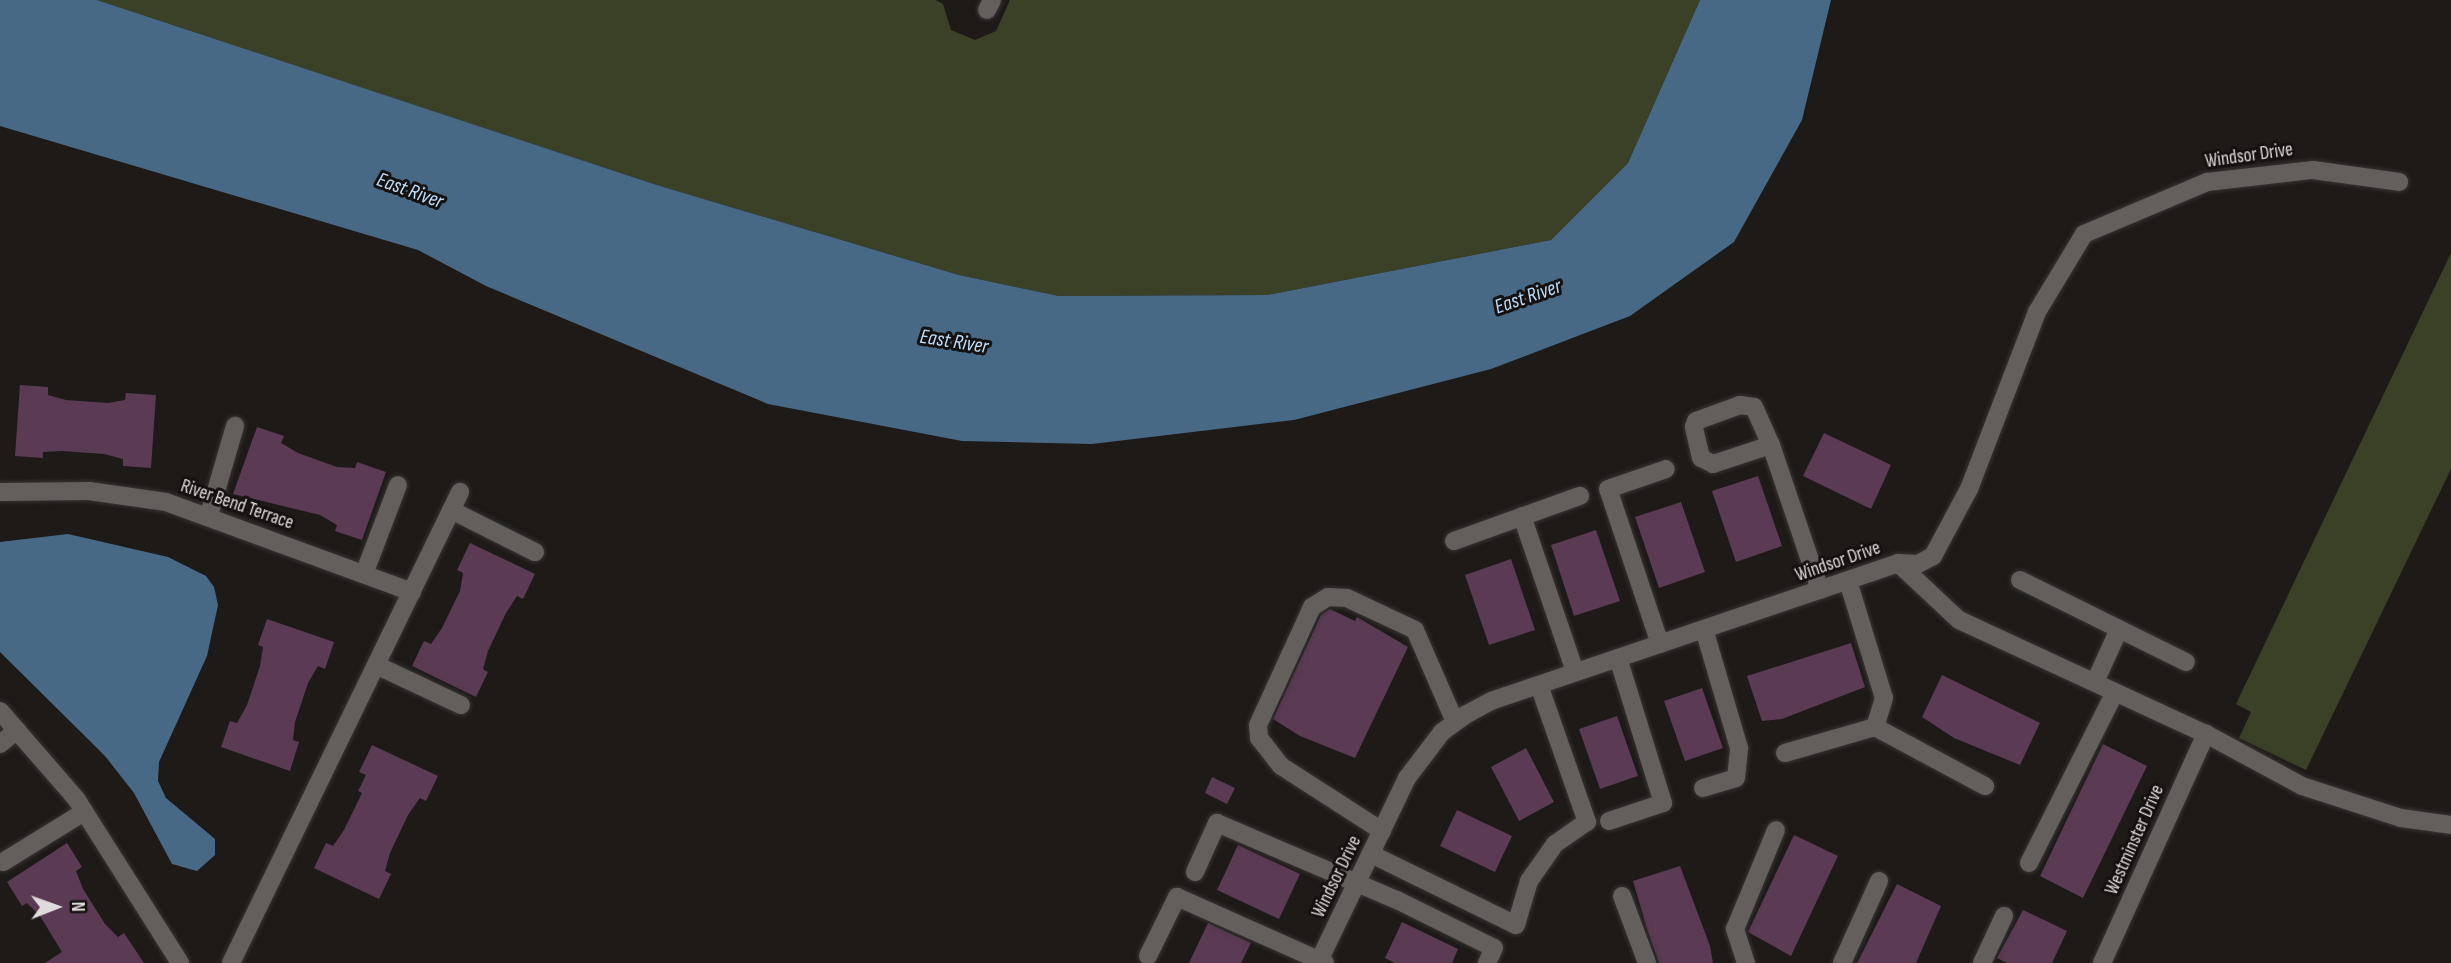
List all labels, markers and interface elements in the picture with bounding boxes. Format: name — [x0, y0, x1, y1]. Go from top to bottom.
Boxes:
street label: Windsor Drive — [2204, 139, 2294, 173]
water label: East River — [373, 167, 447, 215]
water label: East River — [1491, 274, 1565, 320]
water label: East River — [918, 324, 990, 360]
street label: River Bend Terrace — [178, 475, 296, 535]
street label: Windsor Drive — [1793, 537, 1883, 587]
street label: Westminster Drive — [2101, 782, 2169, 898]
street label: Windsor Drive — [1307, 832, 1367, 922]
north arrow — [21, 872, 91, 942]
text: N — [66, 901, 89, 912]

